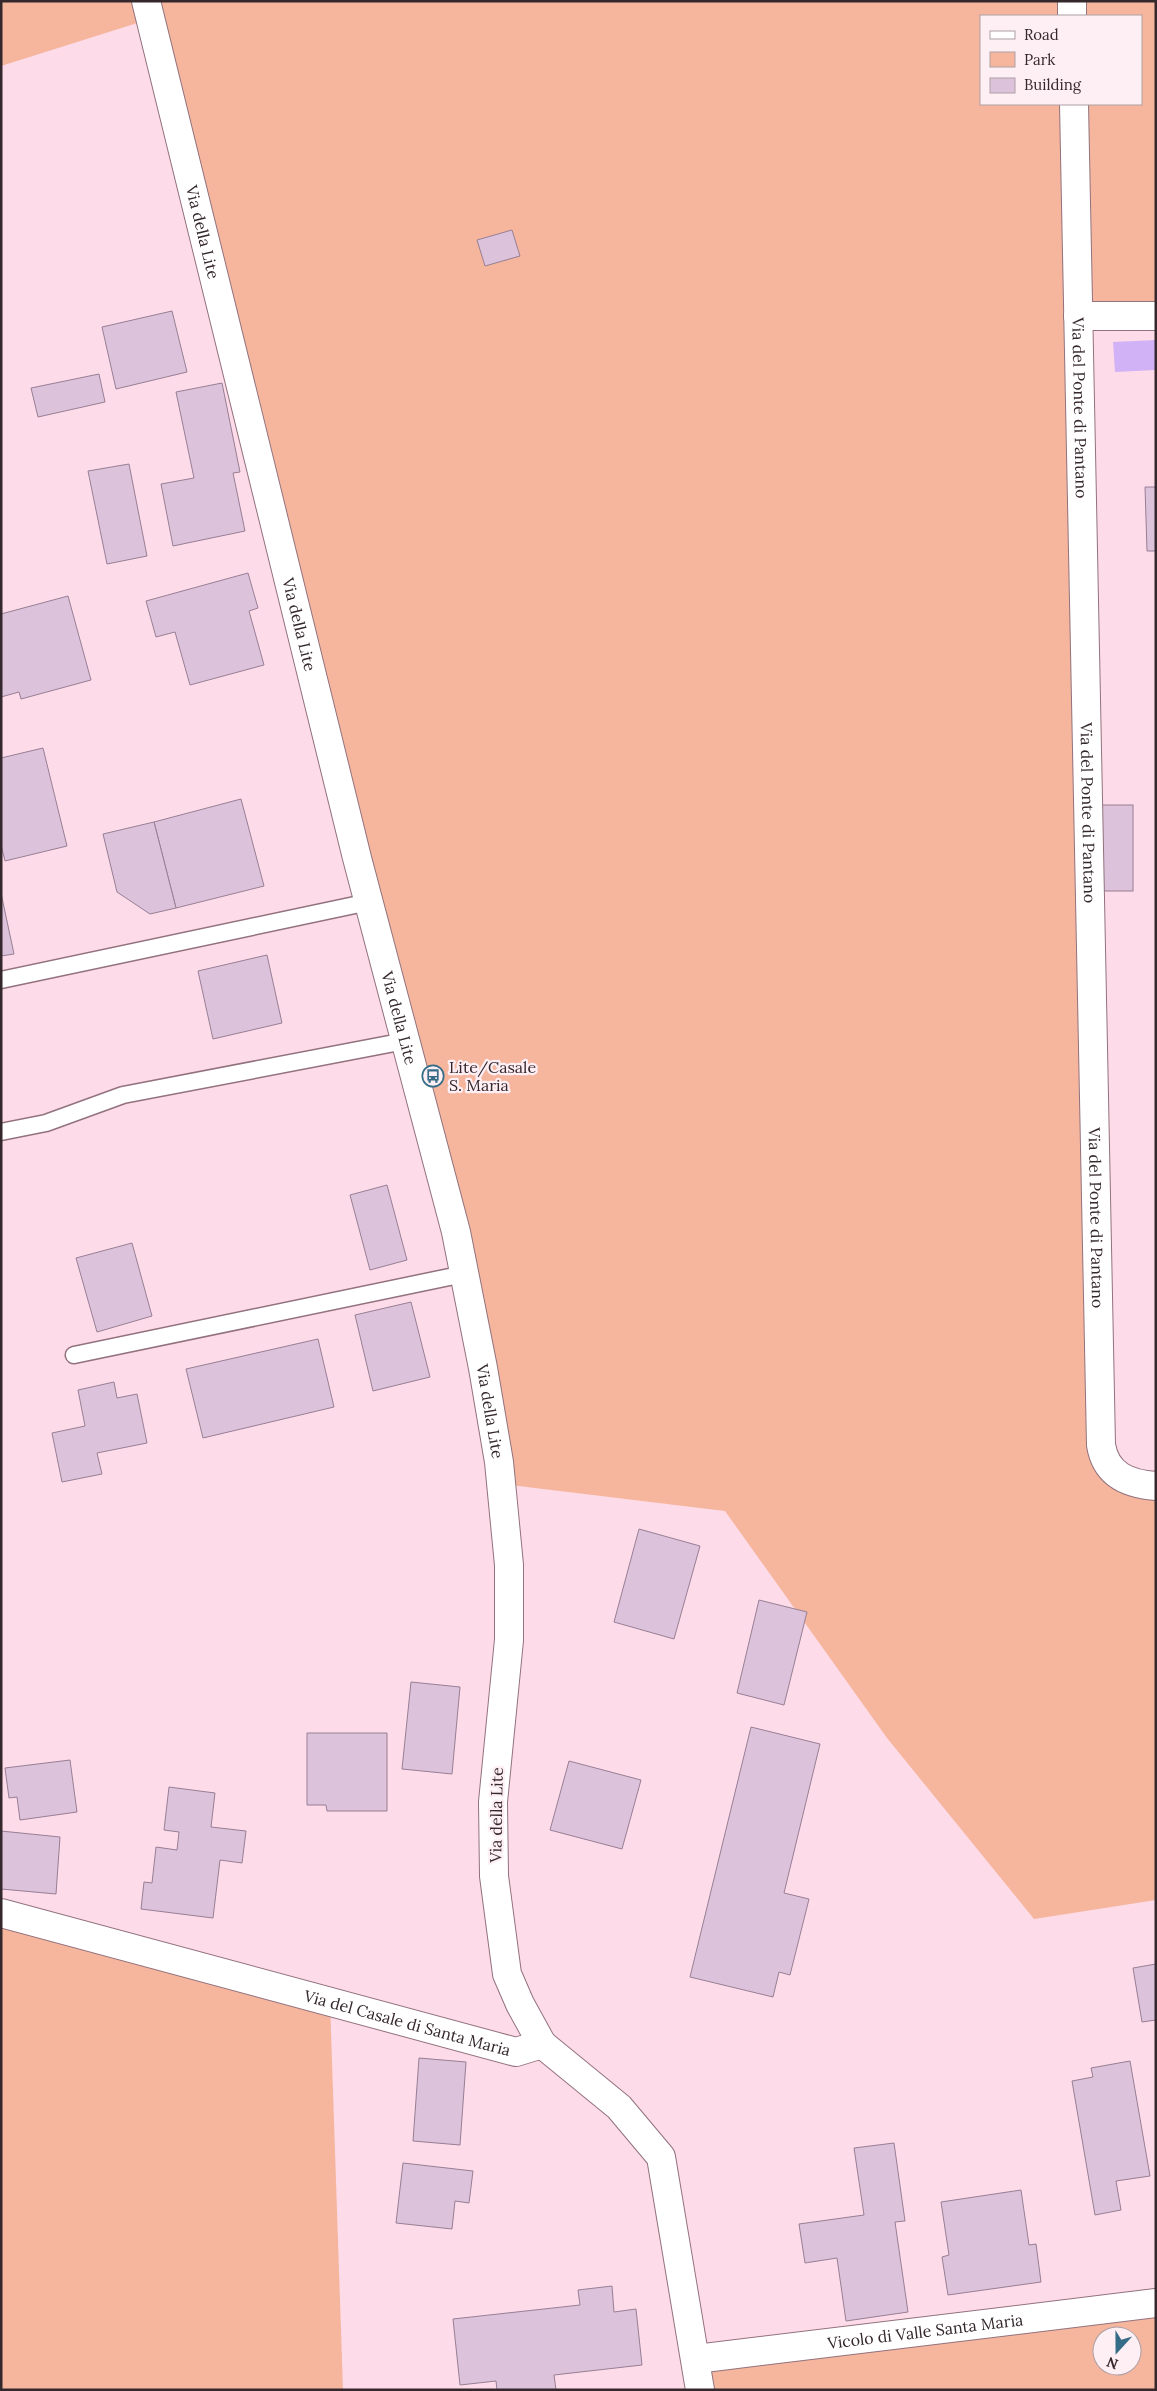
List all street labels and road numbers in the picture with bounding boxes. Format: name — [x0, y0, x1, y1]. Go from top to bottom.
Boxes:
street label: Via della Lite — [182, 182, 224, 281]
street label: Via del Ponte di Pantano — [1068, 316, 1092, 499]
street label: Via della Lite — [278, 575, 321, 673]
street label: Via del Ponte di Pantano — [1076, 721, 1100, 904]
street label: Via della Lite — [377, 968, 421, 1067]
street label: Via del Ponte di Pantano — [1085, 1126, 1108, 1308]
street label: Via della Lite — [472, 1361, 508, 1460]
street label: Via della Lite — [485, 1767, 507, 1864]
street label: Via del Casale di Santa Maria — [301, 1985, 513, 2060]
street label: Vicolo di Valle Santa Maria — [825, 2309, 1024, 2353]

